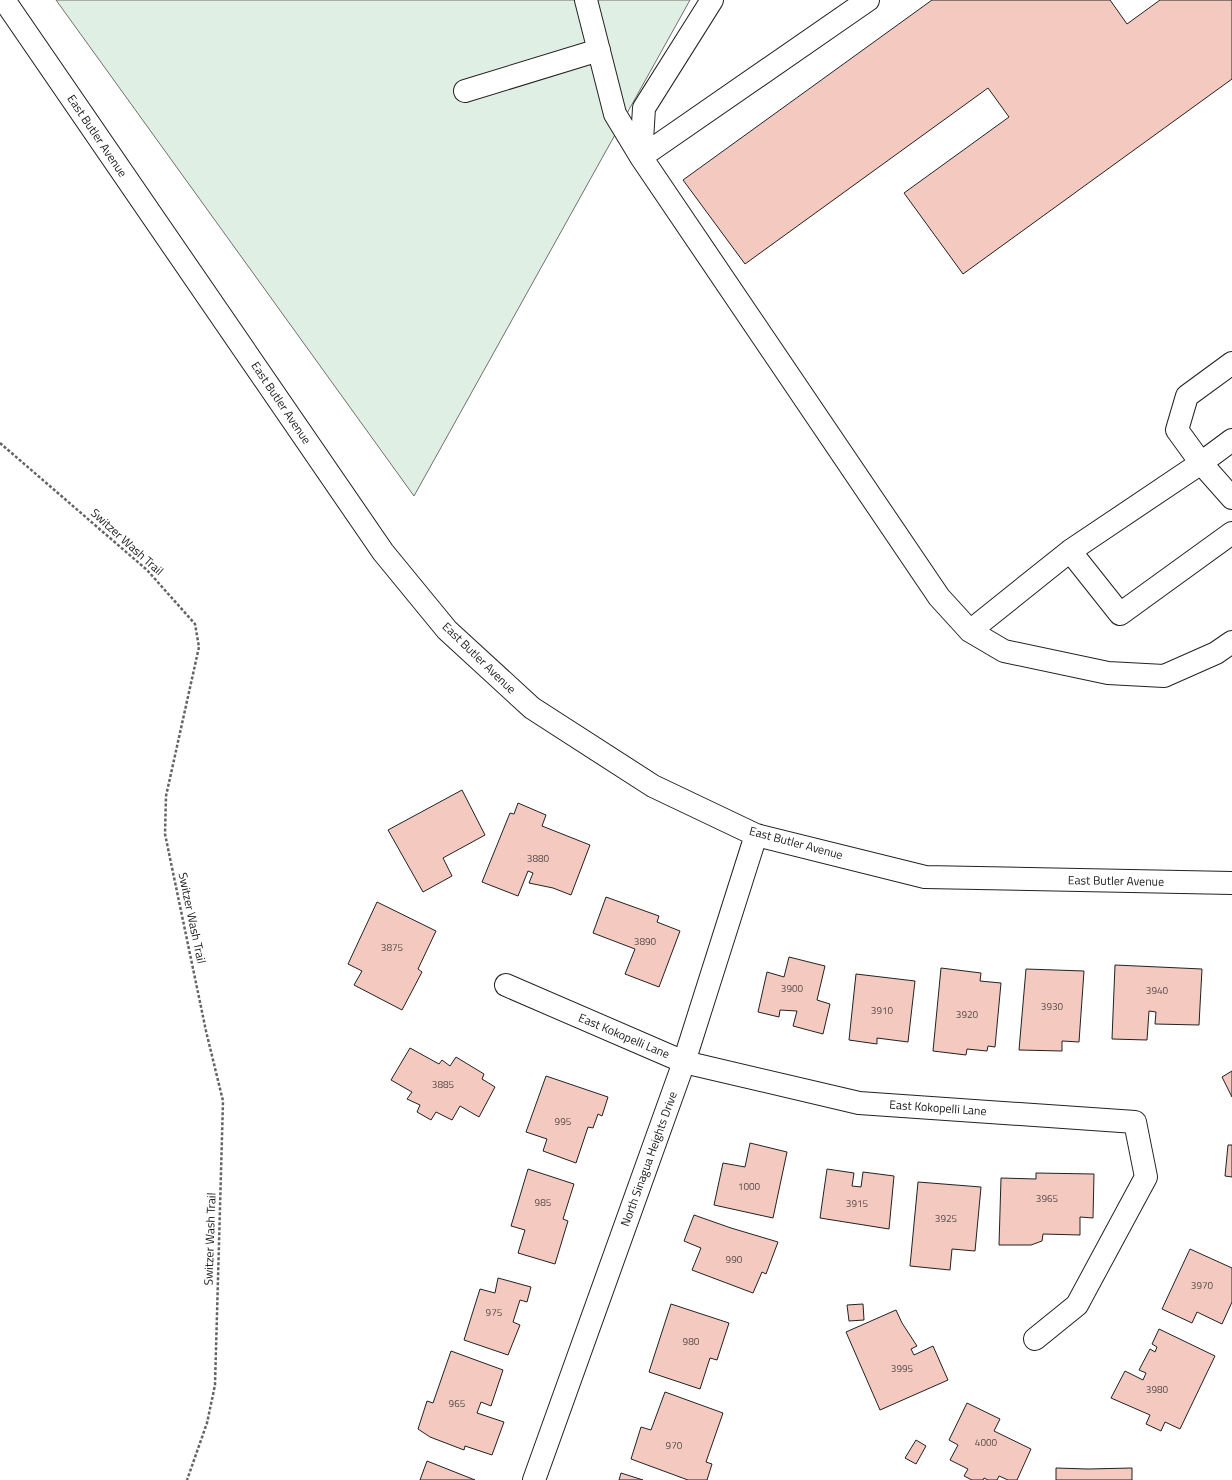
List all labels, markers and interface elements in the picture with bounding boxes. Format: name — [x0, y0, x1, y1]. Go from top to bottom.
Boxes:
street label: East Butler Avenue — [63, 91, 132, 181]
street label: East Butler Avenue — [247, 358, 316, 448]
street label: Switzer Wash Trail — [87, 504, 168, 580]
street label: East Butler Avenue — [438, 617, 521, 698]
street label: East Butler Avenue — [747, 821, 845, 864]
house number: 3880 — [527, 851, 550, 866]
street label: East Butler Avenue — [1068, 870, 1164, 891]
street label: Switzer Wash Trail — [174, 871, 211, 965]
house number: 3890 — [634, 934, 657, 949]
house number: 3875 — [381, 940, 404, 955]
house number: 3900 — [781, 981, 804, 996]
house number: 3940 — [1146, 983, 1169, 998]
house number: 3930 — [1041, 999, 1064, 1014]
house number: 3910 — [871, 1003, 894, 1018]
house number: 3920 — [956, 1007, 979, 1022]
street label: East Kokopelli Lane — [576, 1008, 673, 1063]
house number: 3885 — [432, 1077, 455, 1092]
street label: North Sinagua Heights Drive — [615, 1089, 682, 1229]
street label: East Kokopelli Lane — [889, 1095, 987, 1120]
house number: 995 — [555, 1114, 572, 1129]
house number: 1000 — [738, 1179, 761, 1194]
house number: 3965 — [1036, 1191, 1059, 1206]
street label: Switzer Wash Trail — [198, 1192, 221, 1286]
house number: 985 — [535, 1195, 552, 1210]
house number: 3915 — [846, 1196, 869, 1211]
house number: 3925 — [935, 1211, 958, 1226]
house number: 990 — [726, 1252, 743, 1267]
house number: 3970 — [1191, 1278, 1214, 1293]
house number: 975 — [486, 1305, 503, 1320]
house number: 980 — [683, 1334, 700, 1349]
house number: 3995 — [891, 1361, 914, 1376]
house number: 3980 — [1146, 1382, 1169, 1397]
house number: 965 — [449, 1396, 466, 1411]
house number: 4000 — [975, 1435, 998, 1450]
house number: 970 — [666, 1438, 683, 1453]

